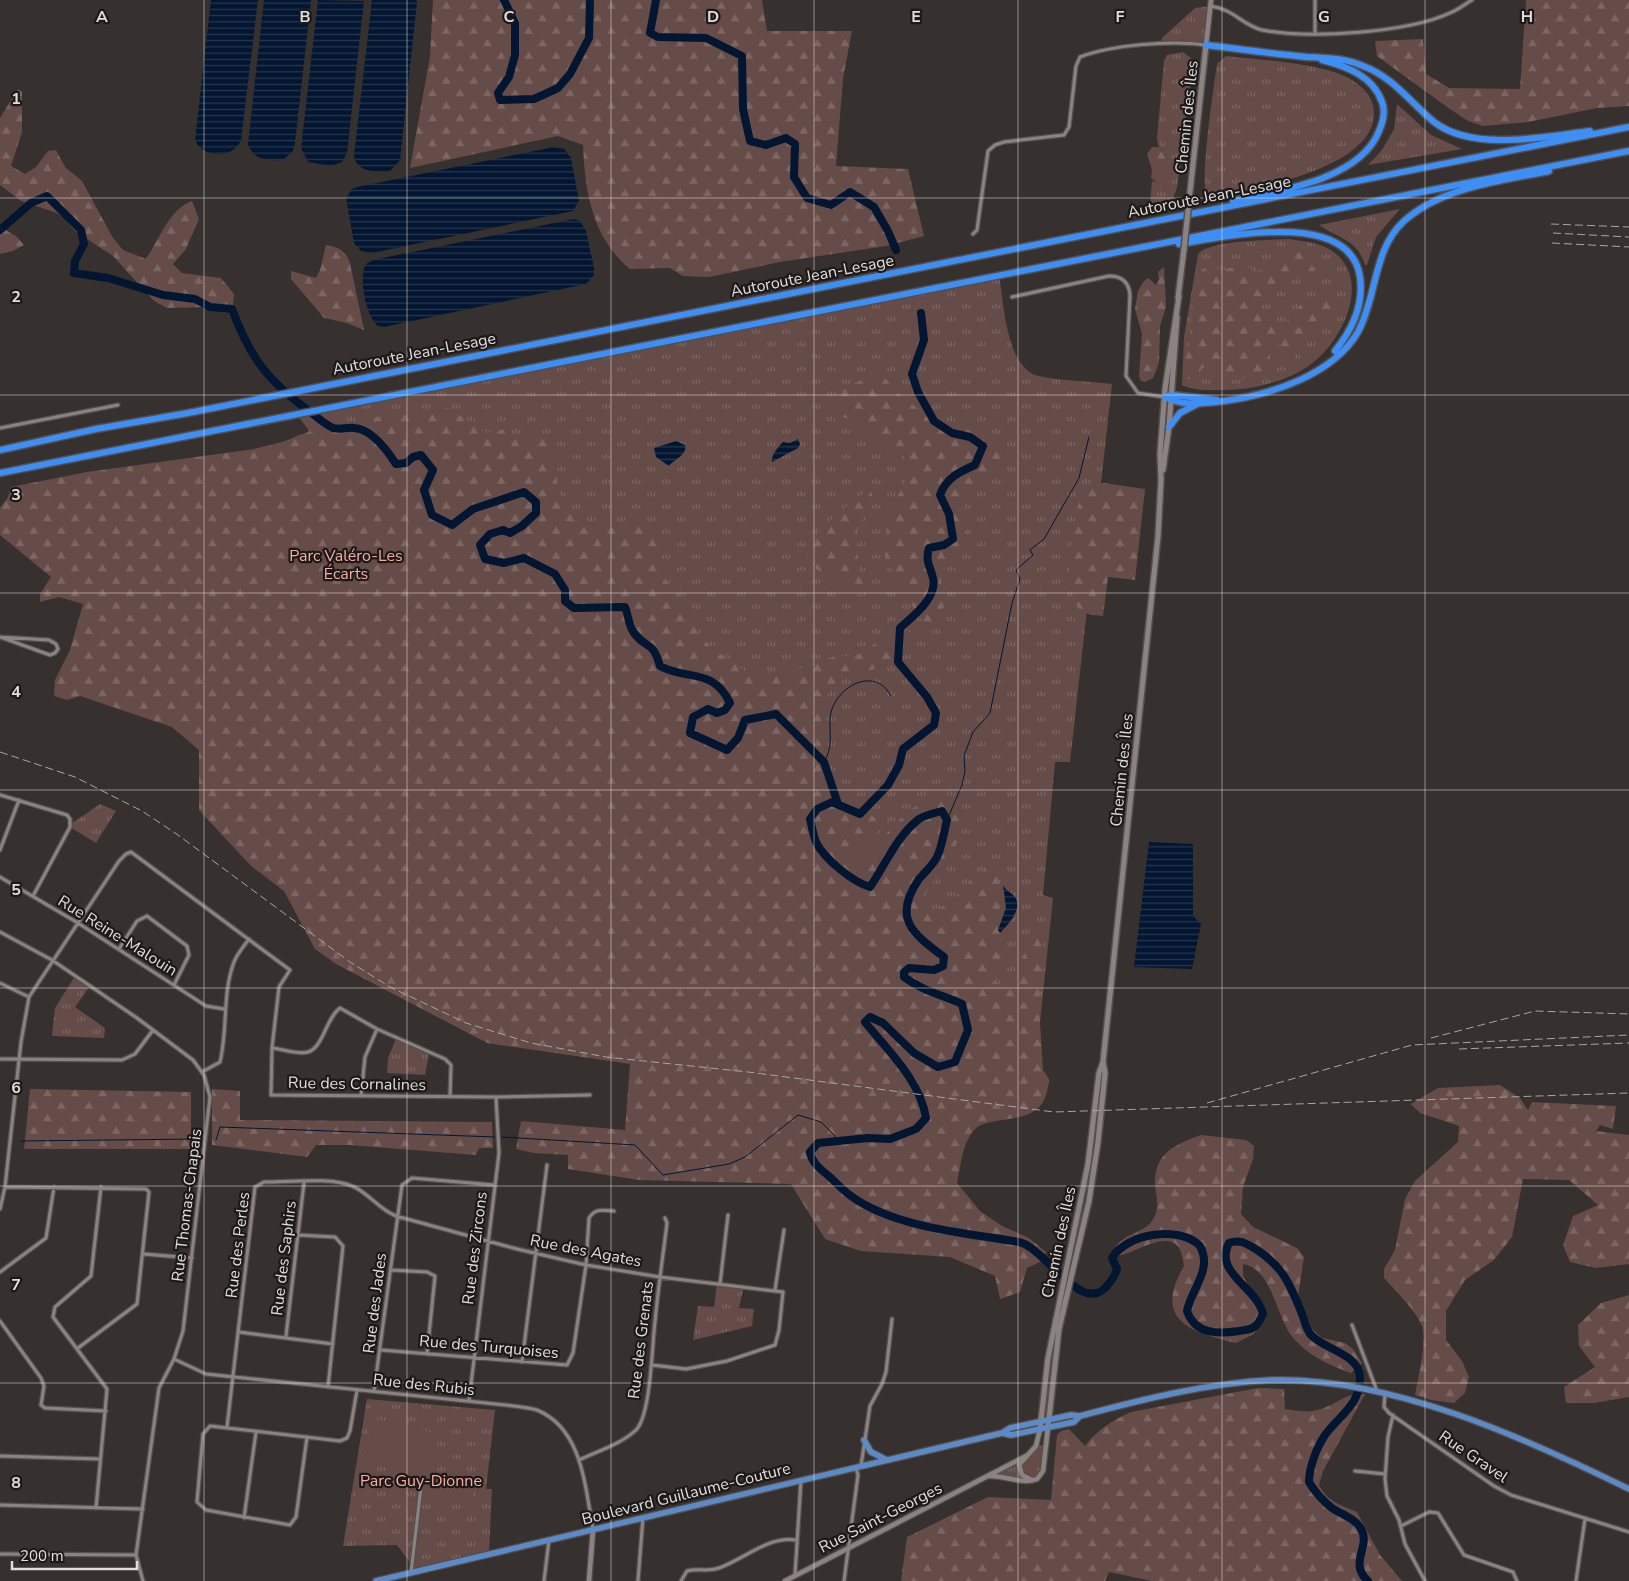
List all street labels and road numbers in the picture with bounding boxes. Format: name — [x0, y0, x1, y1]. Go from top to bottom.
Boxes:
street label: Chemin des Îles — [1170, 59, 1204, 175]
street label: Autoroute Jean-Lesage — [1126, 170, 1293, 224]
street label: Autoroute Jean-Lesage — [729, 249, 896, 303]
street label: Autoroute Jean-Lesage — [331, 327, 498, 381]
street label: Chemin des Îles — [1105, 712, 1139, 828]
street label: Rue Reine-Malouin — [54, 890, 181, 982]
street label: Rue des Cornalines — [288, 1072, 426, 1096]
street label: Rue Thomas-Chapais — [167, 1127, 207, 1283]
street label: Chemin des Îles — [1036, 1184, 1082, 1300]
street label: Rue des Zircons — [457, 1190, 493, 1306]
street label: Rue des Perles — [221, 1191, 255, 1299]
street label: Rue des Saphirs — [266, 1199, 302, 1317]
street label: Rue des Agates — [528, 1229, 643, 1273]
street label: Rue des Jades — [358, 1252, 392, 1355]
street label: Rue des Grenats — [623, 1280, 659, 1400]
street label: Rue des Turquoises — [418, 1330, 560, 1364]
street label: Rue des Rubis — [372, 1369, 476, 1401]
street label: Rue Gravel — [1434, 1426, 1513, 1488]
street label: Boulevard Guillaume-Couture — [579, 1457, 793, 1531]
street label: Rue Saint-Georges — [815, 1477, 946, 1559]

